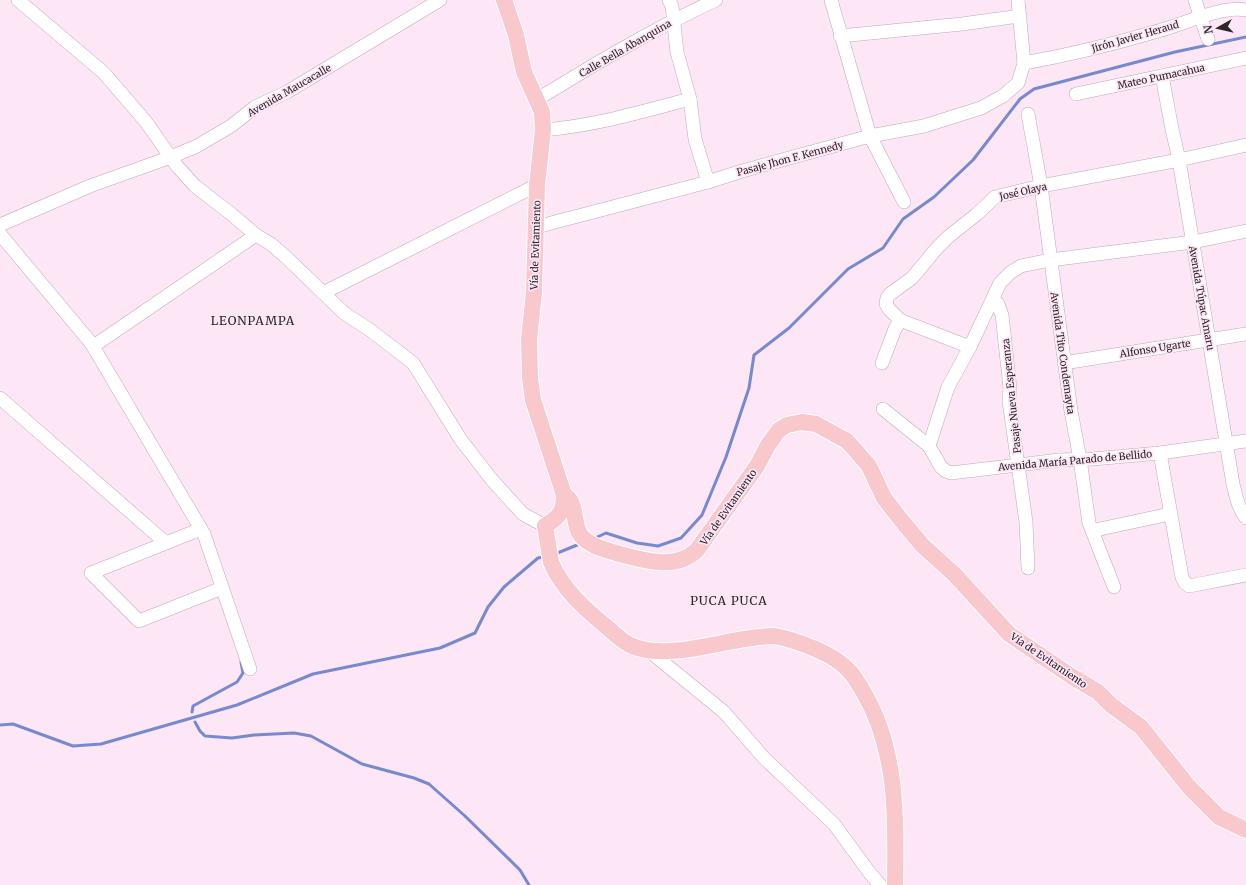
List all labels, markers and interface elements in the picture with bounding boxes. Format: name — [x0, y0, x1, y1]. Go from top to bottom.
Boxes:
north arrow — [1198, 8, 1238, 48]
street label: Calle Bella Abanquina — [577, 16, 674, 80]
street label: Jirón Javier Heraud — [1089, 18, 1180, 55]
text: N — [1201, 24, 1216, 35]
street label: Avenida Maucacalle — [244, 61, 333, 120]
street label: Mateo Pumacahua — [1116, 61, 1207, 92]
street label: Pasaje Jhon F. Kennedy — [735, 138, 845, 179]
street label: José Olaya — [997, 180, 1049, 203]
street label: Vía de Evitamiento — [527, 200, 544, 291]
street label: Avenida Túpac Amaru — [1186, 244, 1217, 352]
street label: Avenida Tito Condemayta — [1047, 290, 1078, 416]
district label: LEONPAMPA — [211, 313, 295, 328]
street label: Alfonso Ugarte — [1118, 336, 1191, 361]
street label: Pasaje Nueva Esperanza — [999, 337, 1024, 454]
street label: Avenida María Parado de Bellido — [997, 447, 1153, 474]
street label: Vía de Evitamiento — [697, 467, 760, 549]
district label: PUCA PUCA — [690, 593, 768, 608]
street label: Vía de Evitamiento — [1007, 629, 1090, 691]

